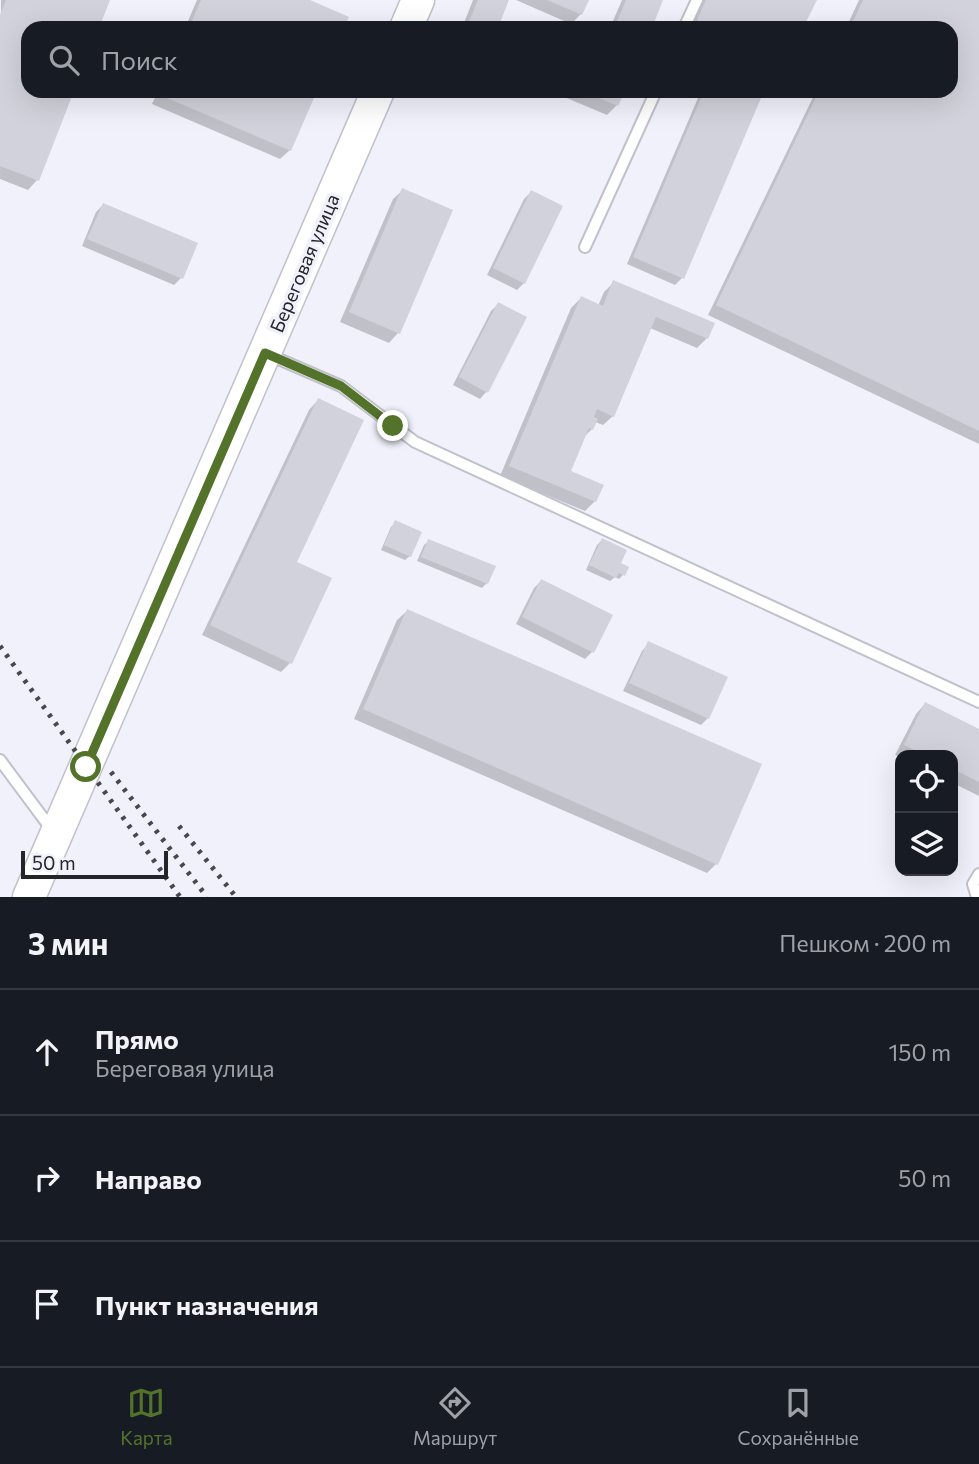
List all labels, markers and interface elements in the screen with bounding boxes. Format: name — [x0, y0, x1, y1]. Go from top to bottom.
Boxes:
search box — [21, 21, 958, 98]
icon: search — [45, 41, 83, 79]
text: Поиск — [101, 44, 178, 75]
street label: Береговая улица — [264, 190, 344, 336]
route end — [377, 410, 408, 441]
map controls — [895, 750, 958, 876]
button: locate — [895, 750, 958, 813]
route start — [70, 751, 101, 782]
button: layers — [895, 813, 958, 876]
scale bar — [21, 848, 168, 880]
text: 50 m — [32, 851, 76, 874]
text: 3 мин — [28, 924, 108, 961]
text: Пешком · 200 m — [779, 929, 951, 957]
text: Прямо — [95, 1023, 179, 1054]
icon: ahead — [28, 1033, 66, 1071]
text: 150 m — [888, 1038, 951, 1066]
text: Береговая улица — [95, 1054, 274, 1082]
icon: right — [28, 1159, 66, 1197]
text: Направо — [95, 1163, 202, 1194]
text: 50 m — [898, 1164, 951, 1192]
icon: arrive — [28, 1285, 66, 1323]
text: Пункт назначения — [95, 1289, 319, 1320]
tab: Карта — [120, 1384, 173, 1449]
tab: Маршрут — [413, 1384, 497, 1449]
tab: Сохранённые — [738, 1384, 859, 1449]

